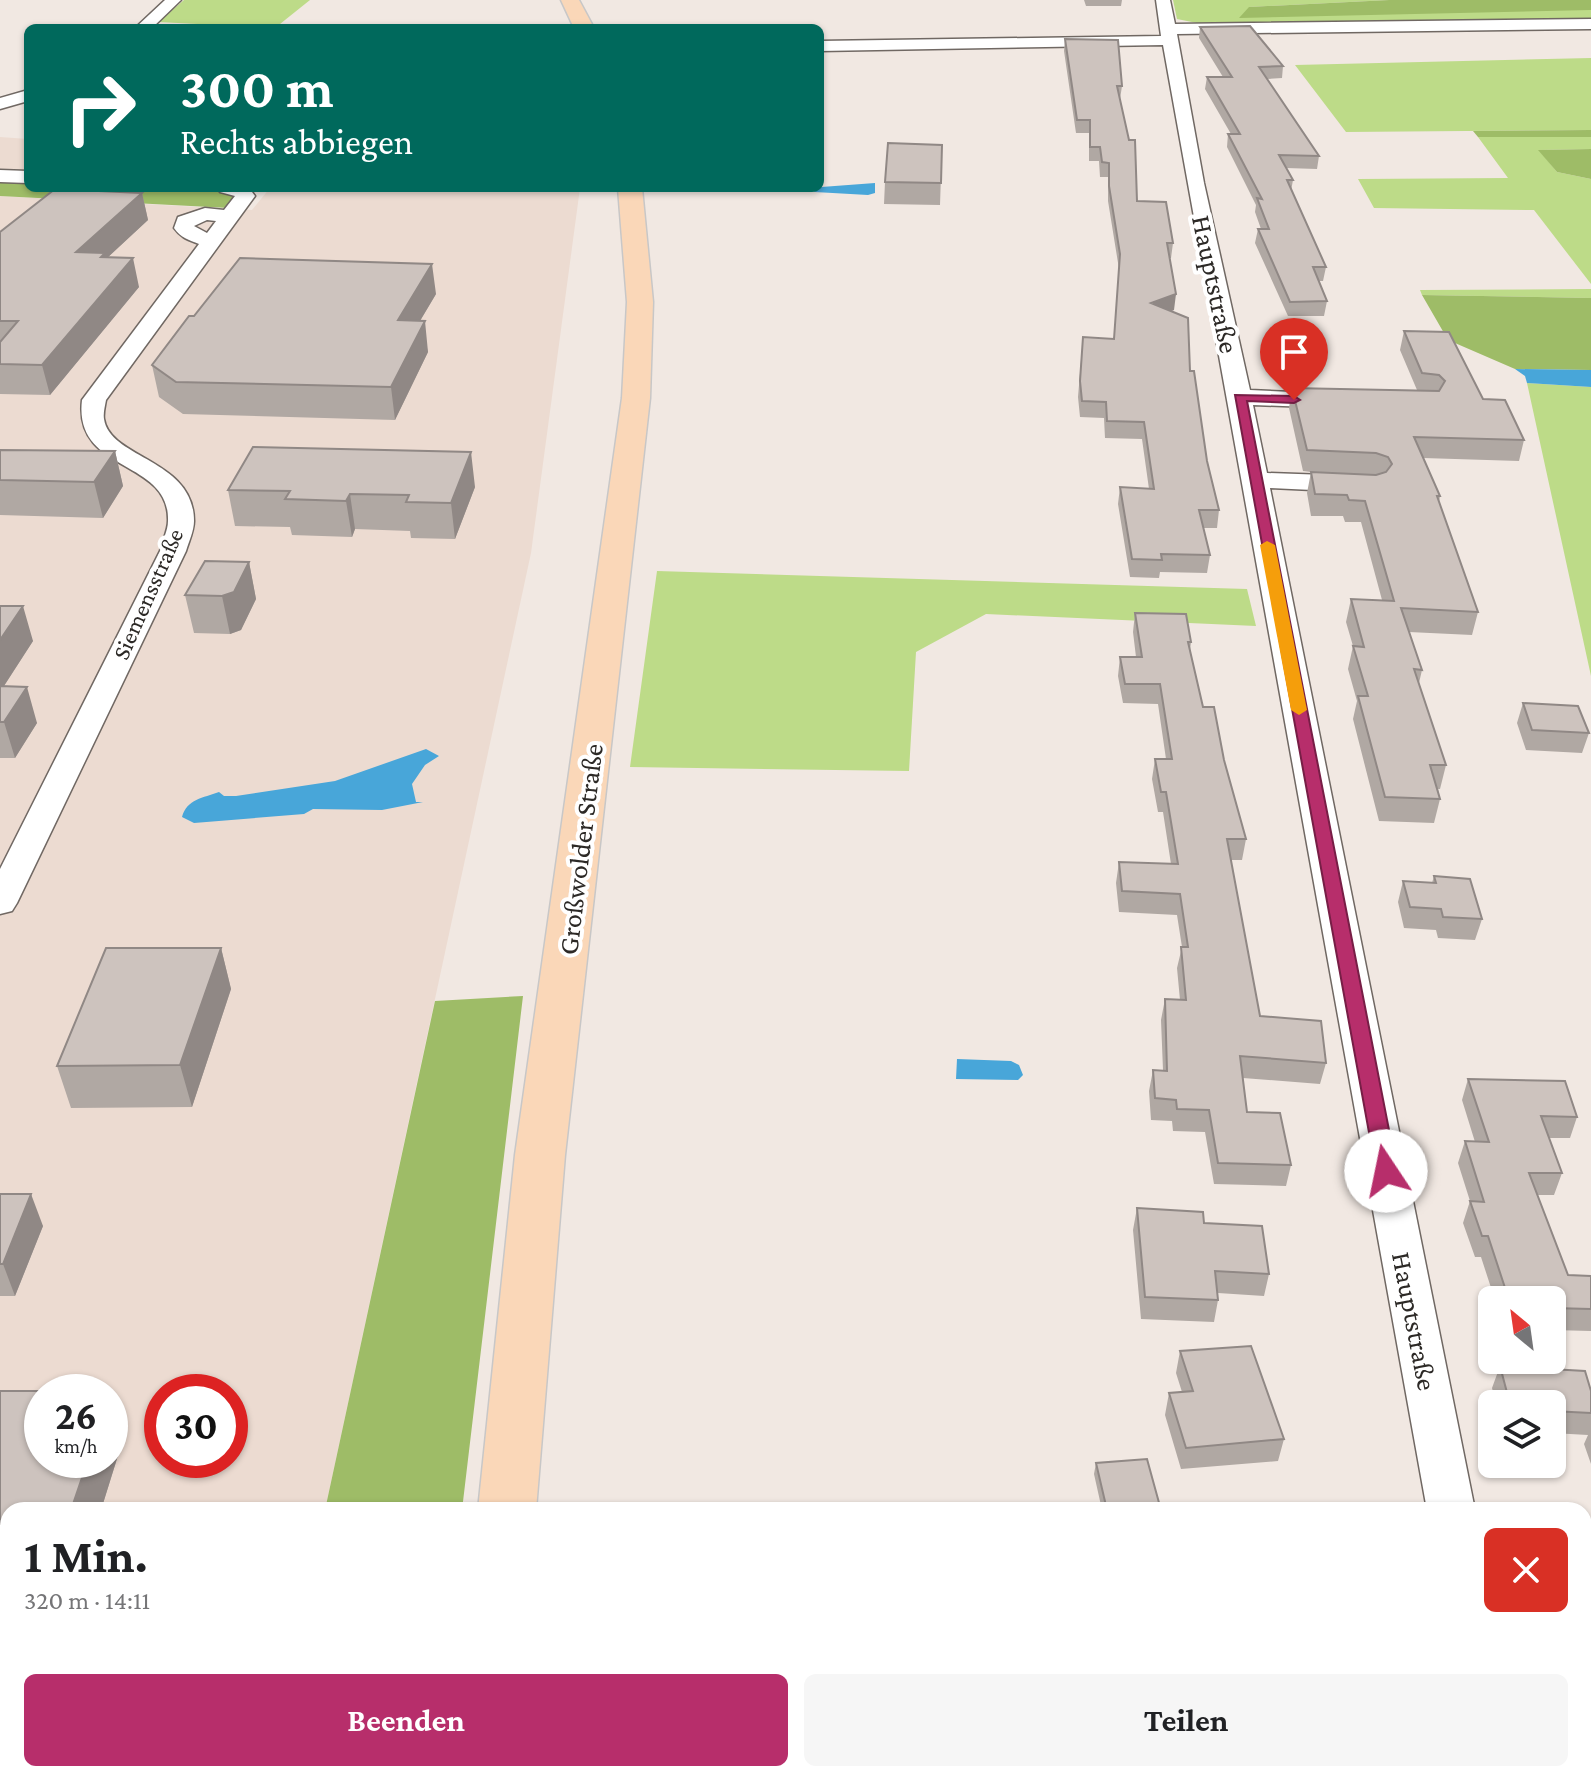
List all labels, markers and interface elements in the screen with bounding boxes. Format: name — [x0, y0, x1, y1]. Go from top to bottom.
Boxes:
icon: right — [48, 56, 152, 160]
text: 300 m — [180, 57, 334, 119]
text: Rechts abbiegen — [180, 122, 413, 162]
street label: Hauptstraße — [1186, 212, 1245, 356]
pin — [1260, 318, 1328, 400]
icon: arrive — [1272, 330, 1316, 374]
street label: Siemensstraße — [107, 524, 188, 664]
street label: Großwolder Straße — [552, 742, 609, 956]
position arrow — [1344, 1129, 1428, 1213]
street label: Hauptstraße — [1386, 1249, 1443, 1393]
north arrow — [1478, 1286, 1566, 1374]
map controls — [1478, 1286, 1566, 1478]
speed limit sign: 30 — [144, 1374, 248, 1478]
button: layers — [1478, 1390, 1566, 1478]
text: 26 — [55, 1393, 97, 1438]
text: km/h — [54, 1435, 98, 1457]
button: close — [1484, 1528, 1568, 1612]
text: 1 Min. — [24, 1529, 148, 1582]
text: 320 m · 14:11 — [24, 1586, 150, 1615]
button: Beenden — [24, 1674, 788, 1766]
button: Teilen — [804, 1674, 1568, 1766]

